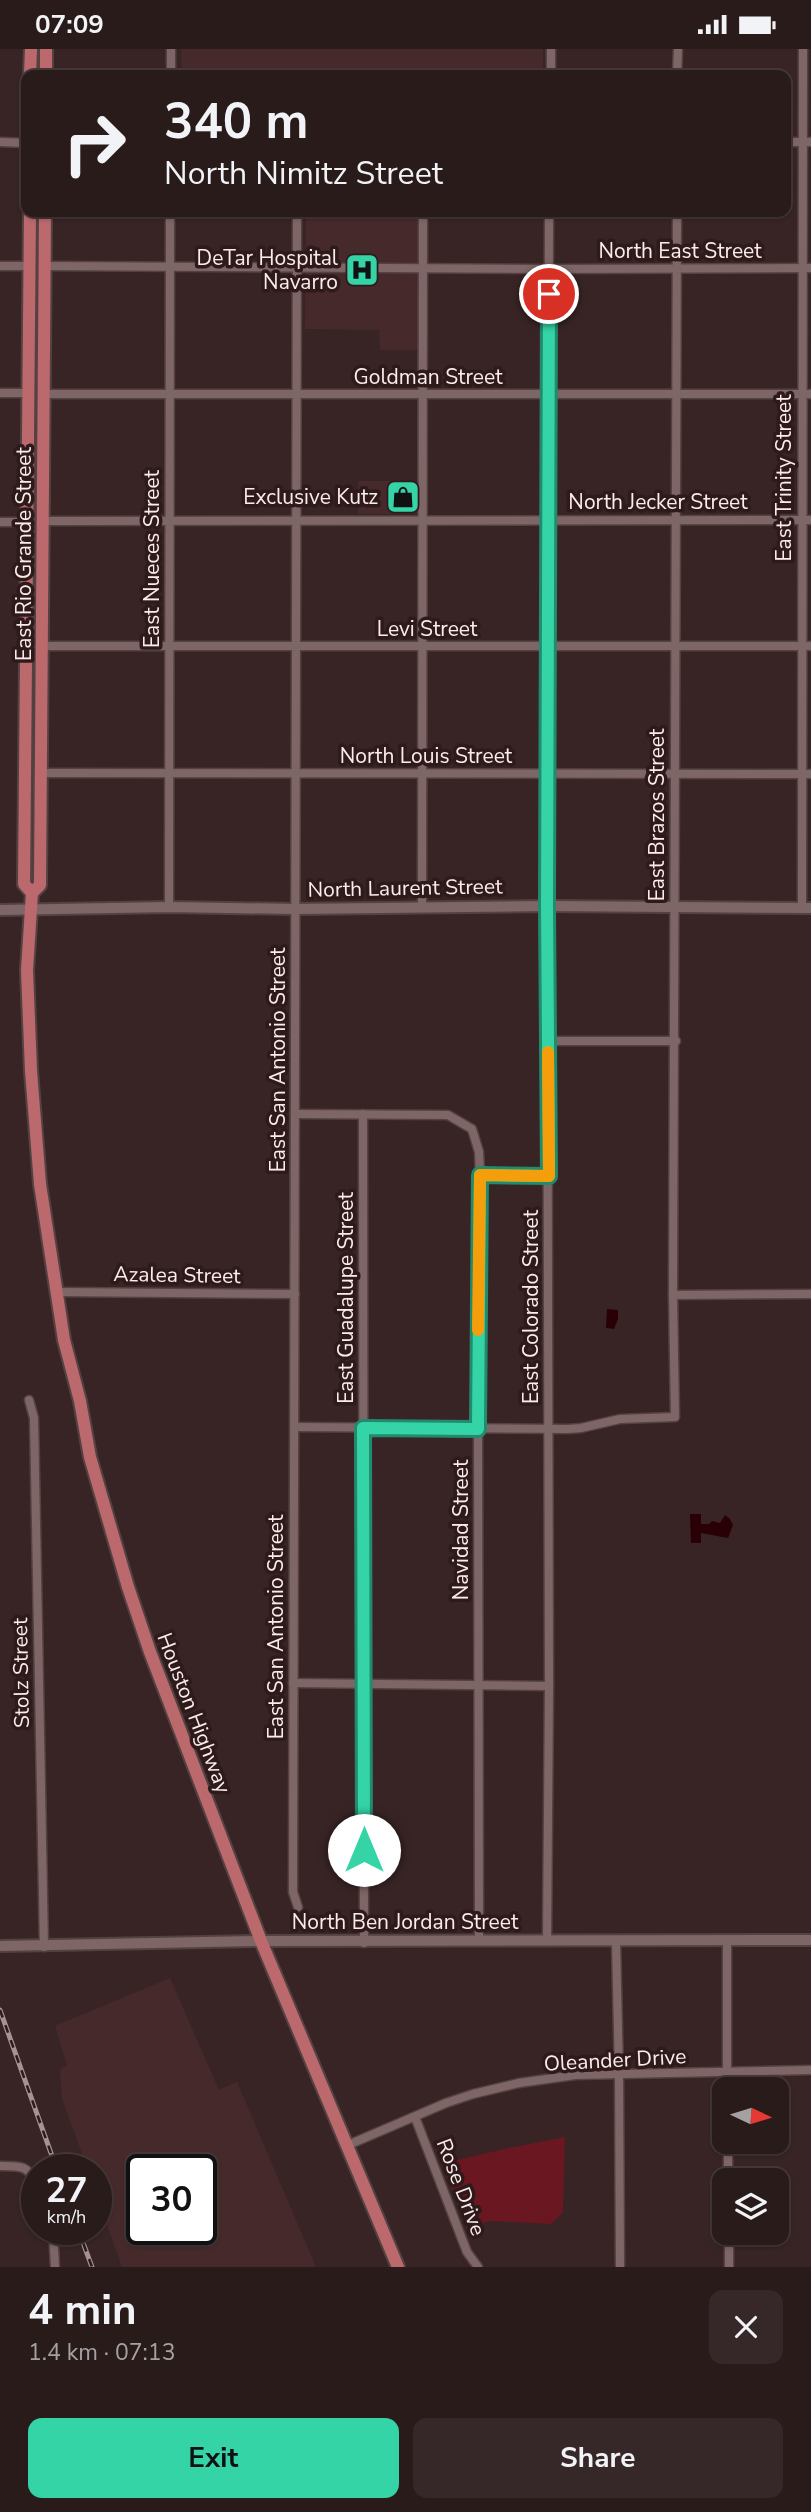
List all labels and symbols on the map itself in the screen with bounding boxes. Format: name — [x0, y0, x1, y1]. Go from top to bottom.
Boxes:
street label: North East Street — [598, 237, 762, 265]
place label: DeTar Hospital Navarro — [197, 244, 339, 296]
hospital icon: DeTar Hospital Navarro — [343, 251, 381, 289]
pin — [519, 264, 579, 324]
street label: Goldman Street — [353, 363, 503, 391]
street label: East Trinity Street — [770, 394, 798, 562]
street label: East Rio Grande Street — [10, 446, 38, 661]
street label: East Nueces Street — [138, 469, 166, 648]
shop icon: Exclusive Kutz — [384, 478, 422, 516]
place label: Exclusive Kutz — [243, 483, 378, 511]
street label: North Jecker Street — [568, 488, 748, 516]
street label: Levi Street — [377, 615, 478, 643]
street label: East Brazos Street — [643, 728, 671, 901]
street label: North Louis Street — [340, 742, 513, 770]
street label: North Laurent Street — [307, 872, 503, 904]
street label: East San Antonio Street — [264, 947, 292, 1172]
street label: East Guadalupe Street — [332, 1192, 360, 1404]
street label: East Colorado Street — [517, 1209, 545, 1404]
street label: Azalea Street — [113, 1260, 241, 1290]
street label: Navidad Street — [447, 1459, 475, 1600]
street label: East San Antonio Street — [262, 1514, 290, 1739]
street label: Stolz Street — [6, 1617, 36, 1728]
street label: Houston Highway — [150, 1629, 238, 1798]
position arrow — [327, 1813, 401, 1887]
street label: North Ben Jordan Street — [292, 1908, 519, 1936]
street label: Oleander Drive — [543, 2042, 687, 2078]
north arrow — [712, 2077, 789, 2154]
street label: Rose Drive — [430, 2134, 492, 2240]
speed limit sign: 30 — [126, 2154, 217, 2245]

